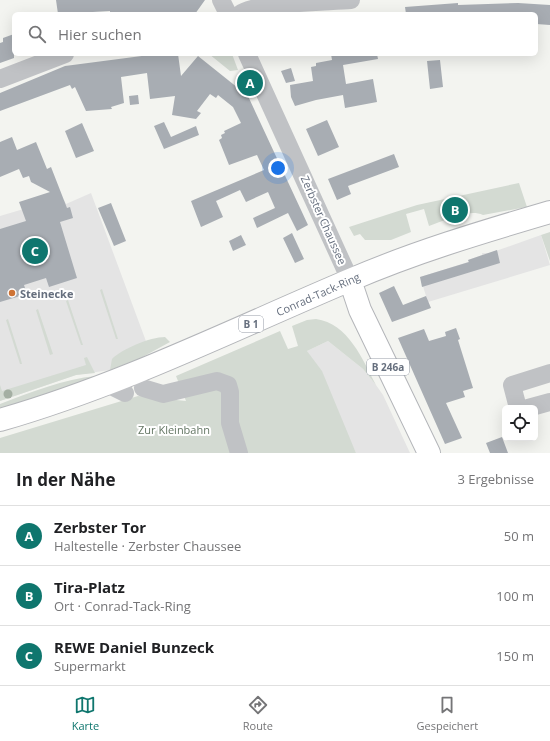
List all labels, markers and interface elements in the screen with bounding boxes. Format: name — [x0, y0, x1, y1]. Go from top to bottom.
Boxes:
search box — [12, 12, 538, 56]
icon: search — [26, 23, 48, 45]
text: Hier suchen — [58, 24, 142, 44]
pin: A — [237, 68, 263, 98]
your location — [268, 158, 288, 178]
street label: Zerbster Chaussee — [298, 173, 350, 267]
pin: B — [442, 195, 468, 225]
pin: C — [22, 236, 48, 266]
street label: Conrad-Tack-Ring — [274, 269, 362, 319]
place label: Steinecke — [20, 286, 74, 301]
marker: Steinecke — [7, 288, 17, 298]
road number: B 1 — [239, 316, 263, 332]
road number: B 246a — [367, 359, 409, 375]
map controls — [502, 405, 538, 441]
button: locate — [502, 405, 538, 441]
park label: Zur Kleinbahn — [138, 422, 210, 437]
text: In der Nähe — [16, 468, 115, 491]
text: 3 Ergebnisse — [457, 470, 534, 488]
text: Zerbster Tor — [54, 517, 146, 537]
text: A — [25, 527, 33, 545]
text: 50 m — [504, 527, 534, 545]
text: Haltestelle · Zerbster Chaussee — [54, 537, 241, 555]
text: Tira-Platz — [54, 577, 125, 597]
text: B — [25, 587, 33, 605]
text: 100 m — [496, 587, 534, 605]
text: Ort · Conrad-Tack-Ring — [54, 597, 191, 615]
text: REWE Daniel Bunzeck — [54, 637, 214, 657]
text: C — [25, 647, 33, 665]
text: 150 m — [496, 647, 534, 665]
text: Supermarkt — [54, 657, 126, 675]
tab: Karte — [72, 694, 99, 733]
tab: Route — [243, 694, 273, 733]
tab: Gespeichert — [416, 694, 478, 733]

